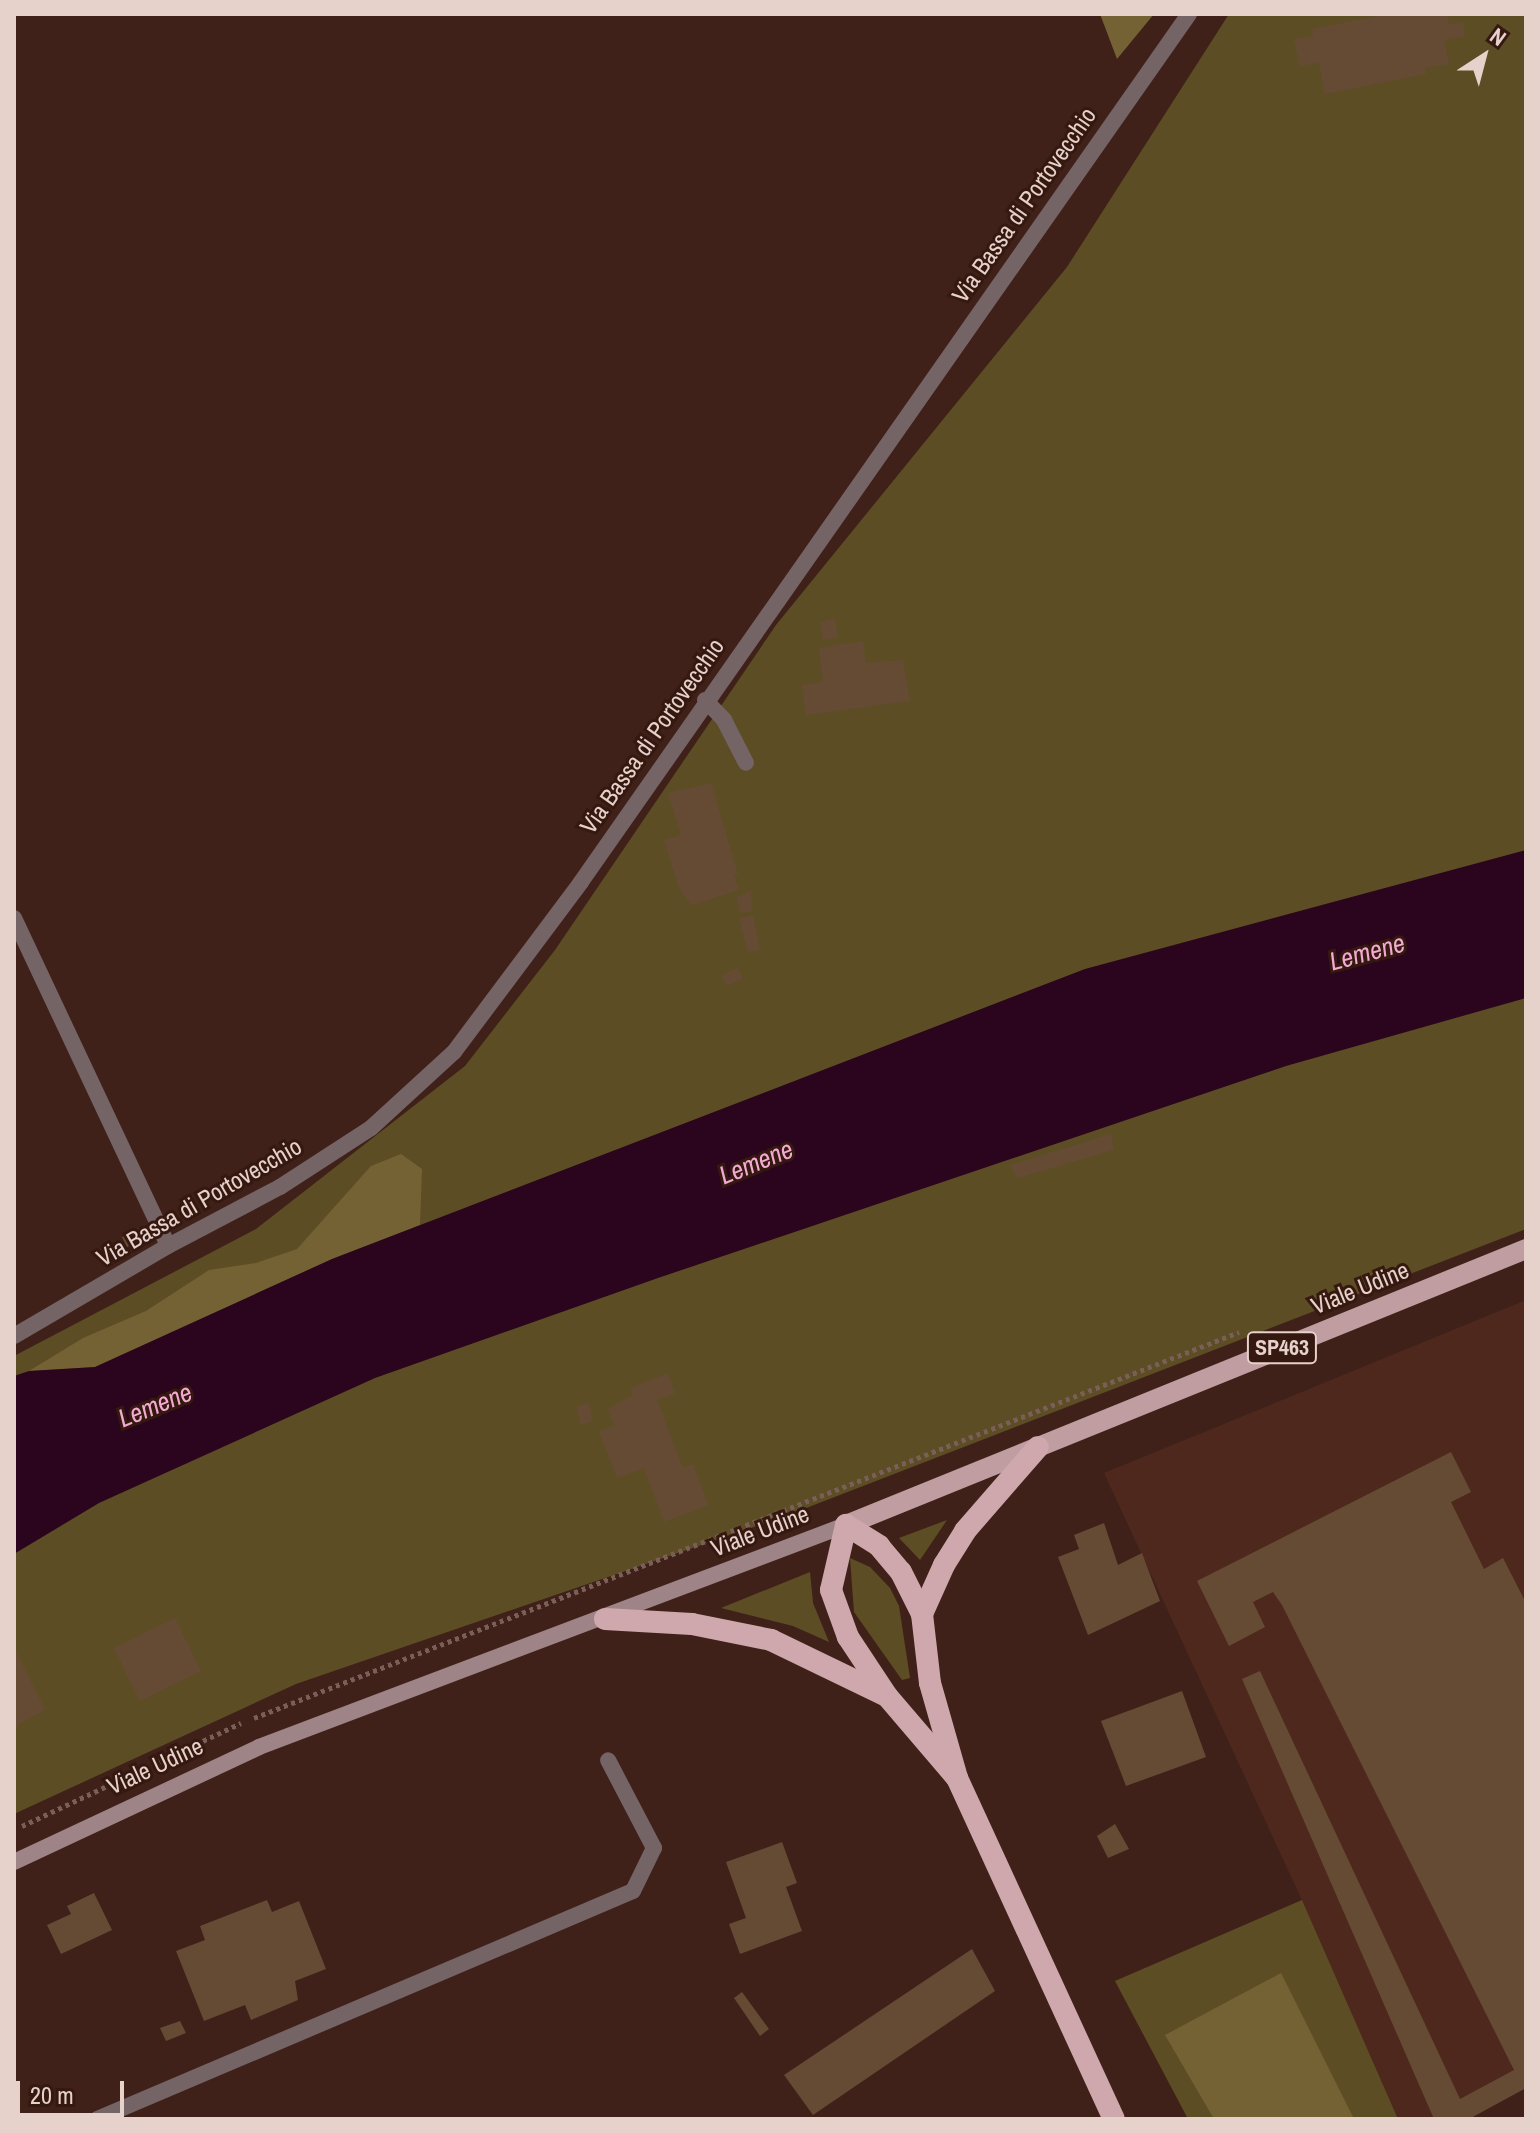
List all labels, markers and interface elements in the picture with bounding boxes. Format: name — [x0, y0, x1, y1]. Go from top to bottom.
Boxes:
north arrow — [1444, 16, 1524, 96]
text: N — [1484, 21, 1512, 53]
street label: Via Bassa di Portovecchio — [946, 102, 1102, 308]
street label: Via Bassa di Portovecchio — [574, 633, 730, 839]
water label: Lemene — [1326, 927, 1408, 977]
street label: Via Bassa di Portovecchio — [92, 1132, 306, 1272]
water label: Lemene — [714, 1133, 798, 1191]
street label: Viale Udine — [1307, 1255, 1413, 1321]
road number: SP463 — [1246, 1330, 1318, 1366]
water label: Lemene — [113, 1376, 197, 1434]
street label: Viale Udine — [707, 1499, 813, 1563]
street label: Viale Udine — [102, 1731, 208, 1801]
scale bar — [20, 2065, 128, 2115]
text: 20 m — [30, 2079, 74, 2111]

